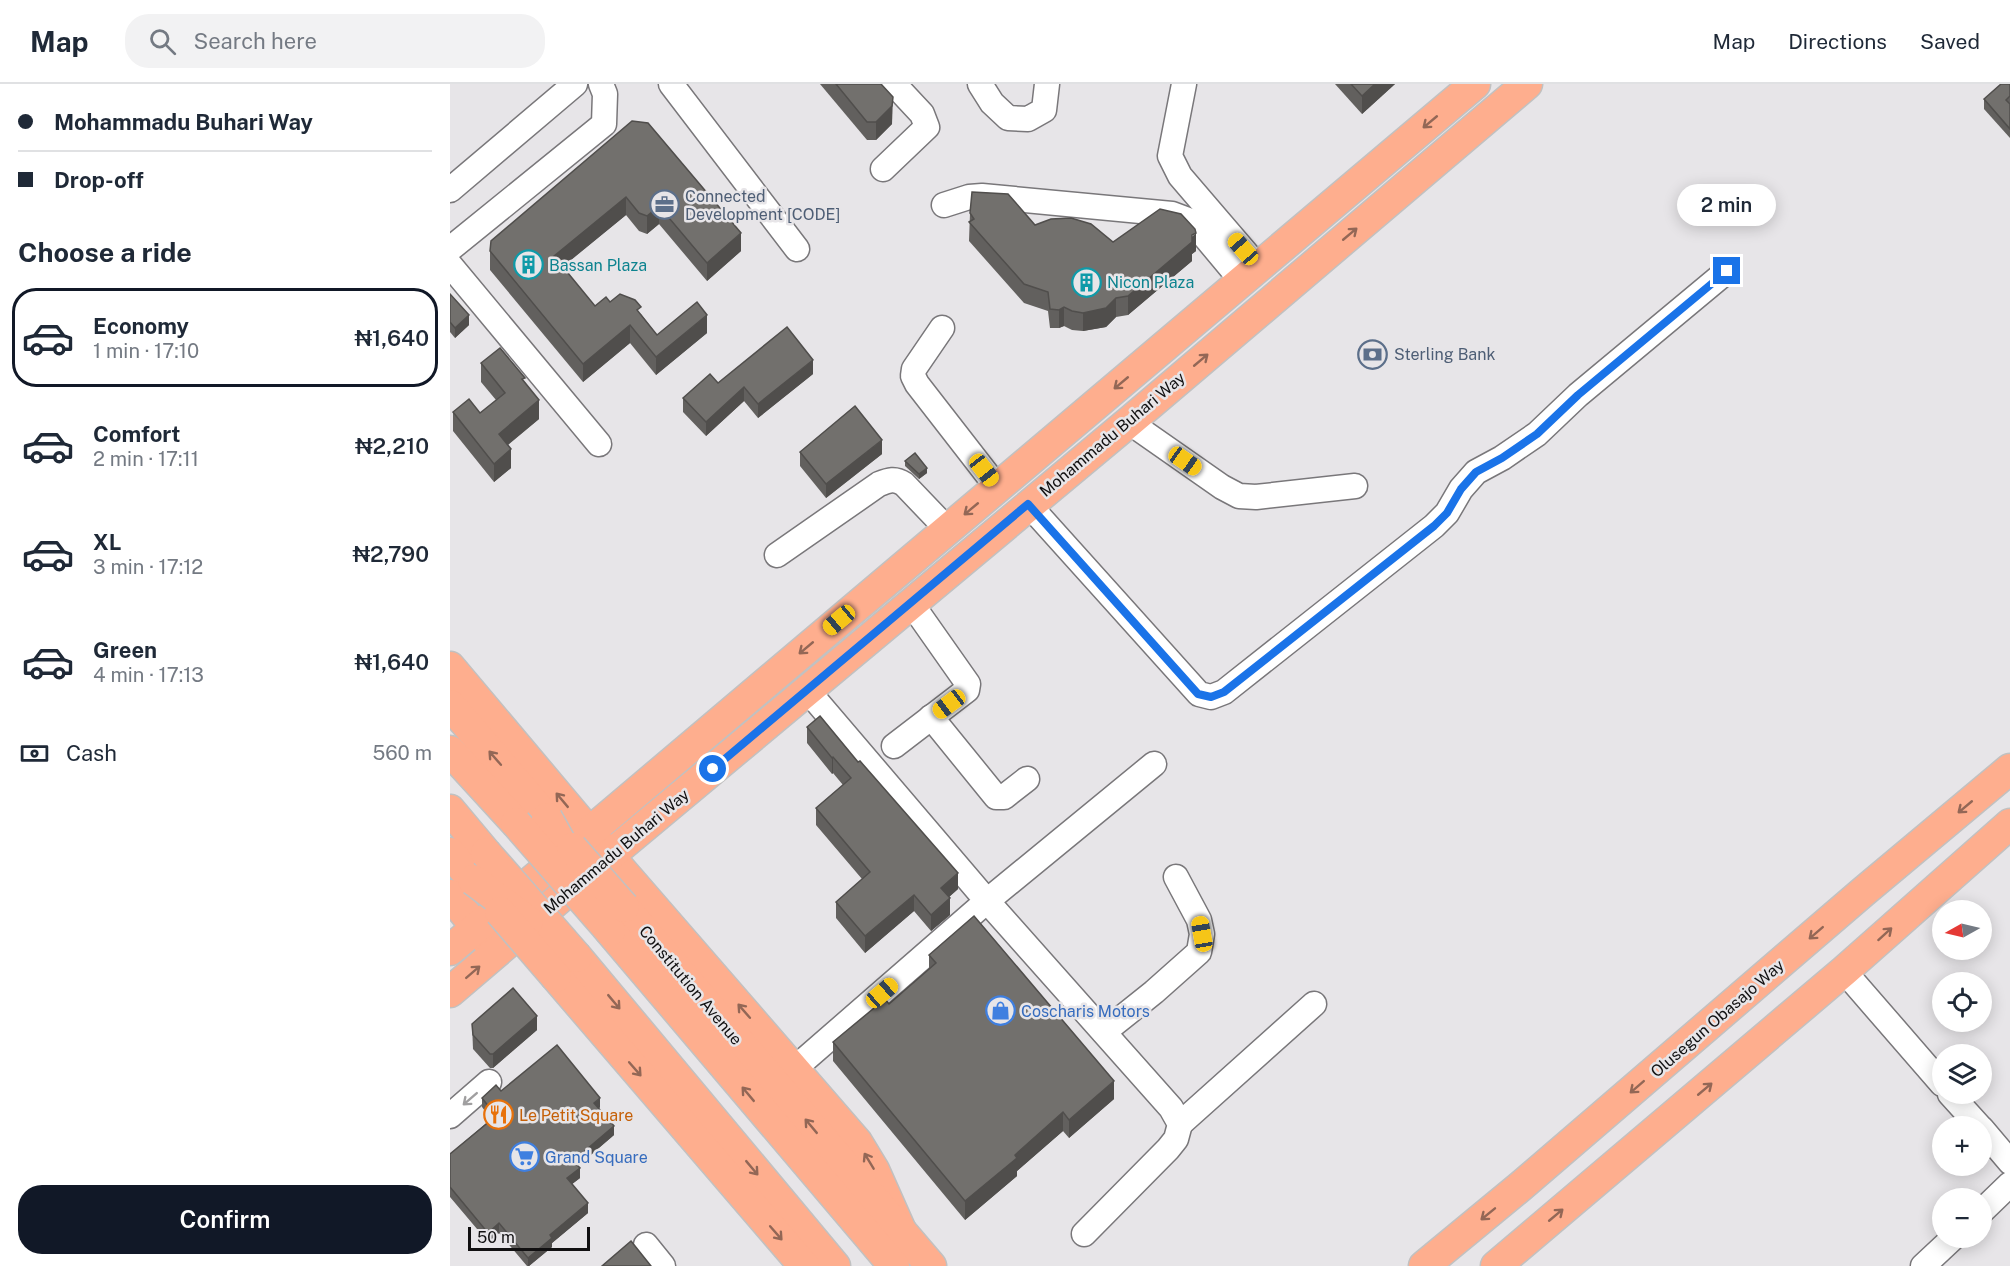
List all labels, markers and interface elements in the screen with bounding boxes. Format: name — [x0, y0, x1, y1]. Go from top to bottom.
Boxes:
search box — [125, 14, 545, 68]
text: Map — [30, 25, 89, 58]
icon: search — [146, 25, 179, 58]
text: Search here — [194, 28, 317, 54]
text: Map — [1713, 29, 1755, 54]
text: Directions — [1788, 29, 1887, 54]
text: Saved — [1920, 29, 1980, 54]
text: Mohammadu Buhari Way — [54, 109, 313, 135]
one-way arrow — [1423, 115, 1438, 129]
text: Drop-off — [54, 167, 144, 193]
callout: 2 min — [1678, 184, 1776, 226]
place label: Connected Development [CODE] — [685, 187, 840, 224]
office icon: Connected Development [CODE] — [648, 189, 680, 221]
text: 2 min — [1701, 193, 1752, 217]
one-way arrow — [1342, 227, 1357, 241]
car — [1224, 230, 1262, 268]
text: Choose a ride — [18, 236, 192, 268]
building icon: Bassan Plaza — [512, 249, 544, 281]
place label: Bassan Plaza — [549, 256, 647, 275]
route end — [1713, 257, 1740, 284]
building icon: Nicon Plaza — [1070, 266, 1102, 298]
place label: Nicon Plaza — [1107, 273, 1194, 292]
icon: car — [21, 311, 75, 365]
text: Economy — [93, 313, 189, 339]
text: ₦1,640 — [354, 325, 429, 351]
bank icon: Sterling Bank — [1357, 338, 1389, 370]
text: 1 min · 17:10 — [93, 339, 199, 363]
place label: Sterling Bank — [1394, 345, 1495, 364]
one-way arrow — [1193, 353, 1208, 367]
street label: Mohammadu Buhari Way — [1036, 368, 1189, 501]
one-way arrow — [1114, 376, 1129, 390]
icon: car — [21, 419, 75, 473]
text: Comfort — [93, 421, 180, 447]
text: ₦2,210 — [355, 433, 429, 459]
car — [1165, 443, 1205, 479]
text: 2 min · 17:11 — [93, 447, 199, 471]
car — [966, 450, 1002, 490]
one-way arrow — [963, 502, 979, 515]
icon: car — [21, 527, 75, 581]
text: XL — [93, 529, 121, 555]
text: ₦2,790 — [353, 541, 429, 567]
text: 3 min · 17:12 — [93, 555, 203, 579]
car — [819, 602, 859, 638]
icon: car — [21, 635, 75, 689]
text: Green — [93, 637, 157, 663]
one-way arrow — [799, 641, 814, 655]
text: ₦1,640 — [354, 649, 429, 675]
text: 4 min · 17:13 — [93, 663, 204, 687]
car — [929, 686, 969, 722]
icon: cash — [18, 737, 51, 770]
text: Cash — [66, 740, 117, 766]
text: 560 m — [372, 741, 432, 765]
one-way arrow — [488, 751, 502, 766]
route start — [699, 755, 726, 782]
street label: Mohammadu Buhari Way — [540, 785, 693, 918]
one-way arrow — [555, 793, 569, 808]
one-way arrow — [1958, 800, 1973, 814]
north arrow — [1932, 900, 1992, 960]
map controls — [1932, 900, 1992, 1248]
car — [1190, 915, 1214, 953]
street label: Constitution Avenue — [635, 922, 746, 1049]
one-way arrow — [1808, 926, 1824, 939]
one-way arrow — [1877, 927, 1892, 941]
street label: Olusegun Obasajo Way — [1647, 955, 1788, 1081]
one-way arrow — [465, 965, 480, 979]
button: locate — [1932, 972, 1992, 1032]
car — [863, 974, 901, 1012]
one-way arrow — [607, 993, 620, 1009]
shop icon: Coscharis Motors — [984, 995, 1016, 1027]
place label: Coscharis Motors — [1021, 1002, 1150, 1021]
one-way arrow — [737, 1004, 751, 1019]
button: layers — [1932, 1044, 1992, 1104]
one-way arrow — [628, 1061, 642, 1076]
one-way arrow — [1629, 1080, 1644, 1094]
one-way arrow — [1697, 1082, 1713, 1095]
one-way arrow — [741, 1086, 754, 1102]
one-way arrow — [463, 1092, 478, 1106]
restaurant icon: Le Petit Square — [482, 1099, 514, 1131]
place label: Le Petit Square — [519, 1106, 633, 1125]
button: + — [1932, 1116, 1992, 1176]
one-way arrow — [804, 1119, 818, 1134]
supermarket icon: Grand Square — [508, 1141, 540, 1173]
place label: Grand Square — [545, 1148, 648, 1167]
one-way arrow — [862, 1153, 874, 1170]
one-way arrow — [745, 1160, 759, 1175]
button: Confirm — [18, 1185, 432, 1254]
button: − — [1932, 1188, 1992, 1248]
one-way arrow — [1480, 1207, 1496, 1220]
one-way arrow — [1548, 1208, 1564, 1221]
scale bar — [468, 1224, 590, 1252]
one-way arrow — [769, 1225, 782, 1241]
text: 50 m — [477, 1228, 515, 1247]

